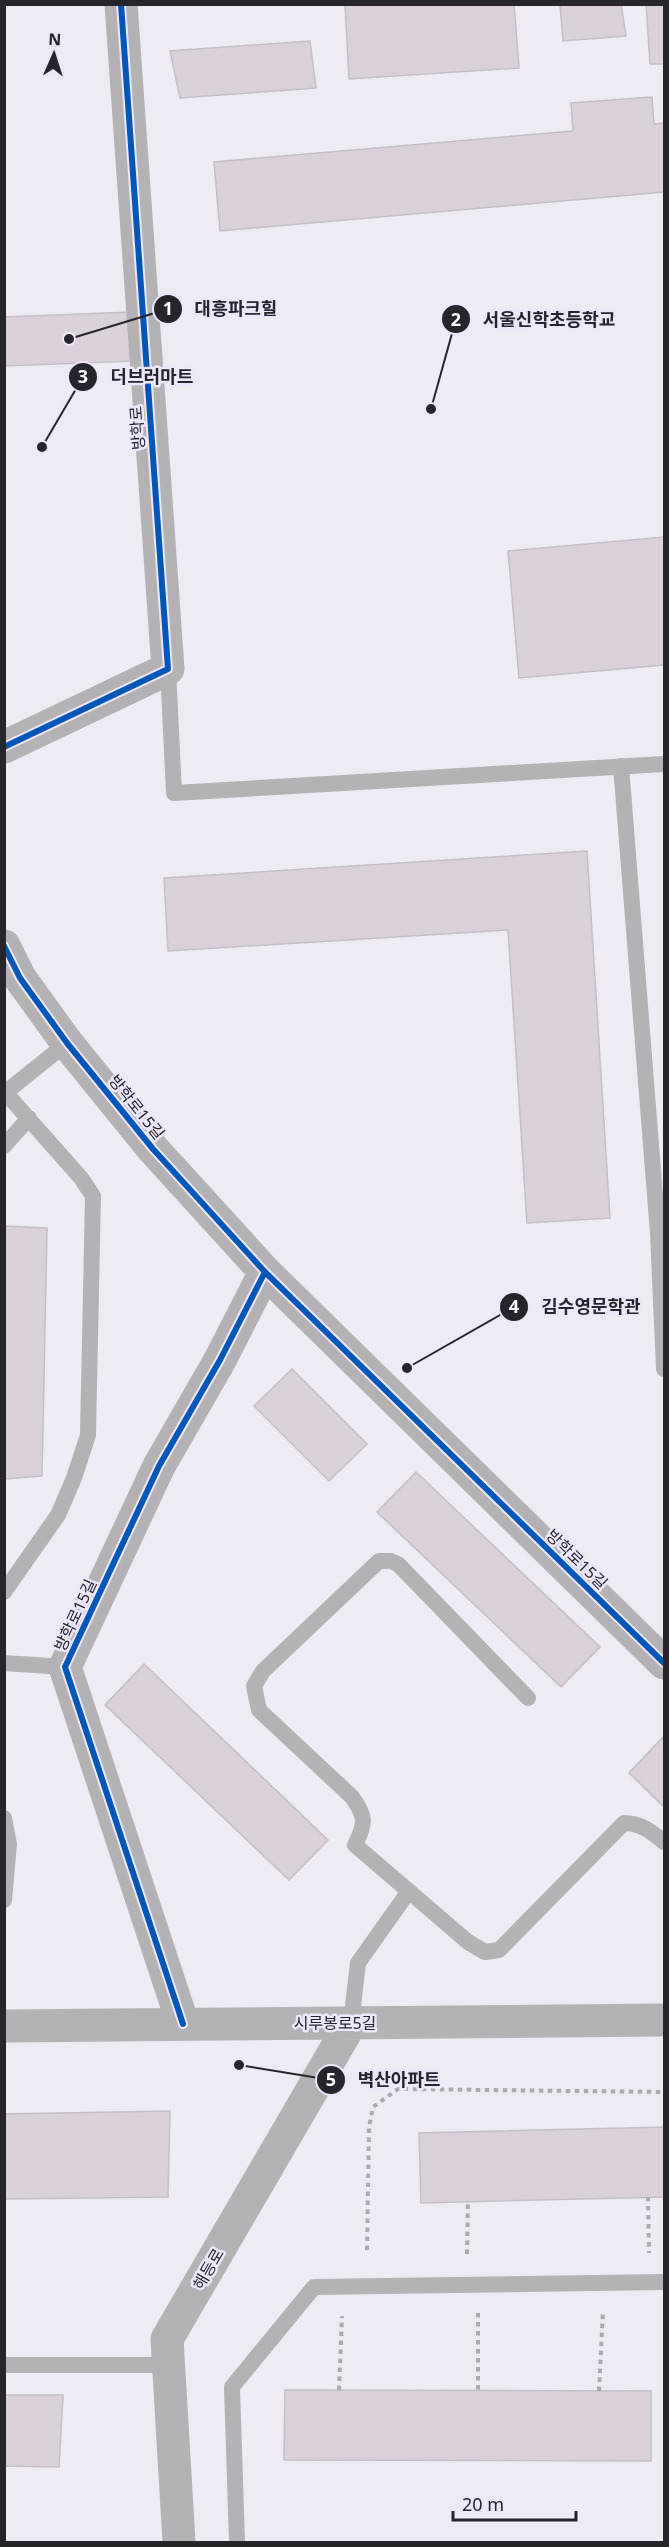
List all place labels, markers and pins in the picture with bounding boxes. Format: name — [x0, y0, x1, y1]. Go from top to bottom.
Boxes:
callout: 대흥파크힐 — [153, 291, 290, 327]
callout: 서울신학초등학교 — [441, 301, 627, 337]
callout: 더브러마트 — [68, 359, 205, 395]
callout: 김수영문학관 — [499, 1289, 653, 1325]
callout: 벽산아파트 — [316, 2062, 453, 2098]

